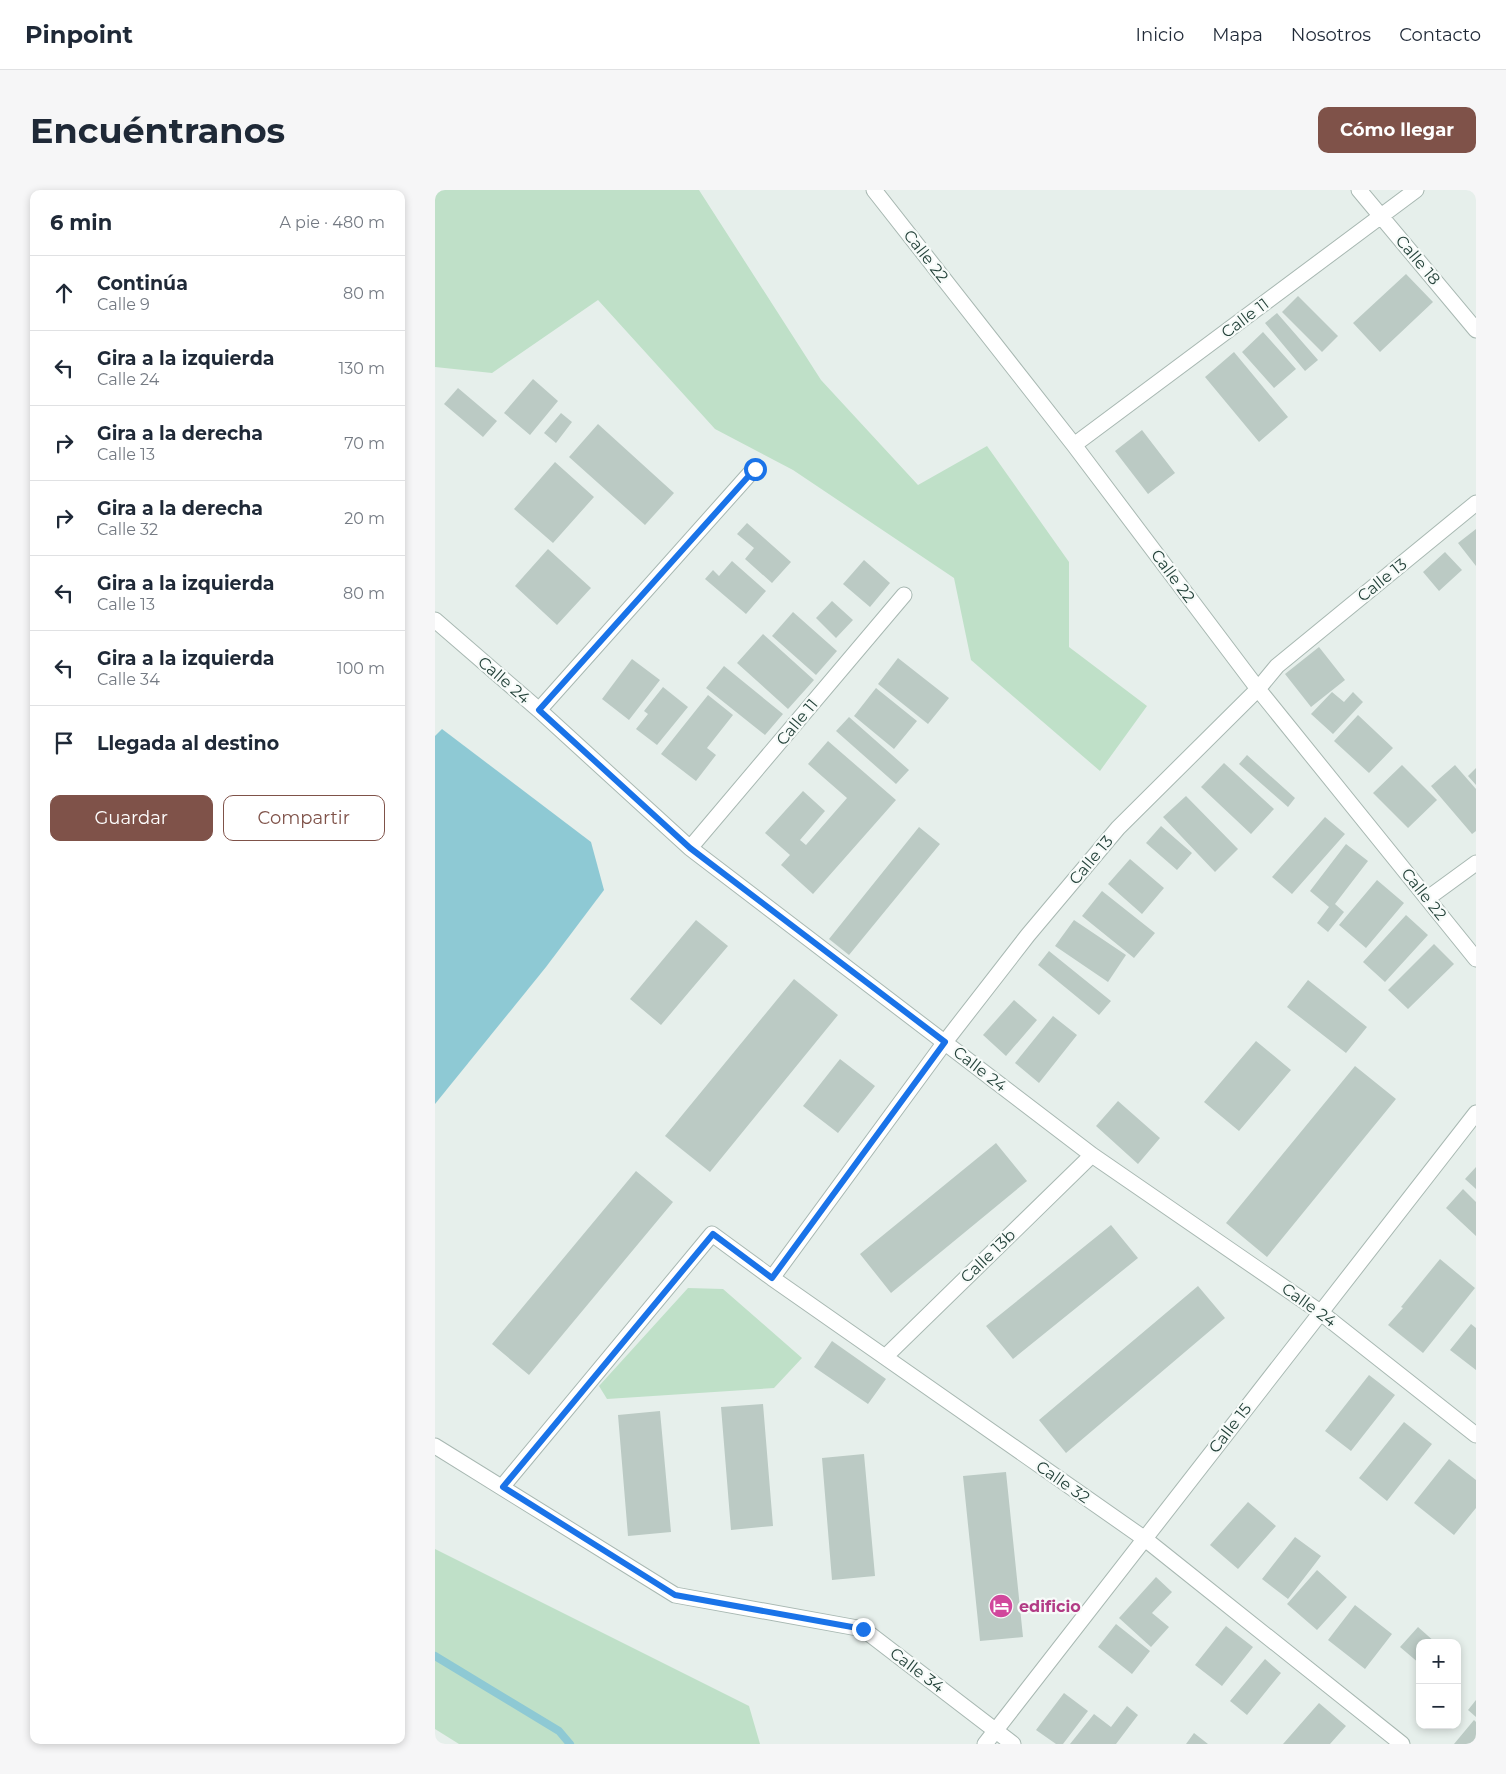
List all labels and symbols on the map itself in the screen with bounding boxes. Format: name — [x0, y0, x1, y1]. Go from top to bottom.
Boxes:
street label: Calle 22 — [900, 226, 952, 286]
street label: Calle 18 — [1392, 231, 1444, 289]
street label: Calle 11 — [1217, 294, 1273, 342]
route start — [744, 458, 767, 481]
street label: Calle 22 — [1147, 546, 1199, 606]
street label: Calle 13 — [1354, 554, 1410, 606]
street label: Calle 24 — [474, 652, 534, 708]
street label: Calle 11 — [772, 695, 822, 749]
street label: Calle 13 — [1065, 832, 1117, 888]
street label: Calle 22 — [1397, 864, 1451, 924]
street label: Calle 24 — [950, 1042, 1011, 1096]
street label: Calle 13b — [957, 1225, 1019, 1287]
street label: Calle 24 — [1278, 1279, 1340, 1331]
street label: Calle 15 — [1205, 1399, 1255, 1457]
street label: Calle 32 — [1032, 1457, 1094, 1507]
hotel icon: edificio — [988, 1593, 1014, 1619]
place label: edificio — [1019, 1597, 1081, 1616]
route end — [852, 1618, 875, 1641]
street label: Calle 34 — [886, 1644, 948, 1697]

